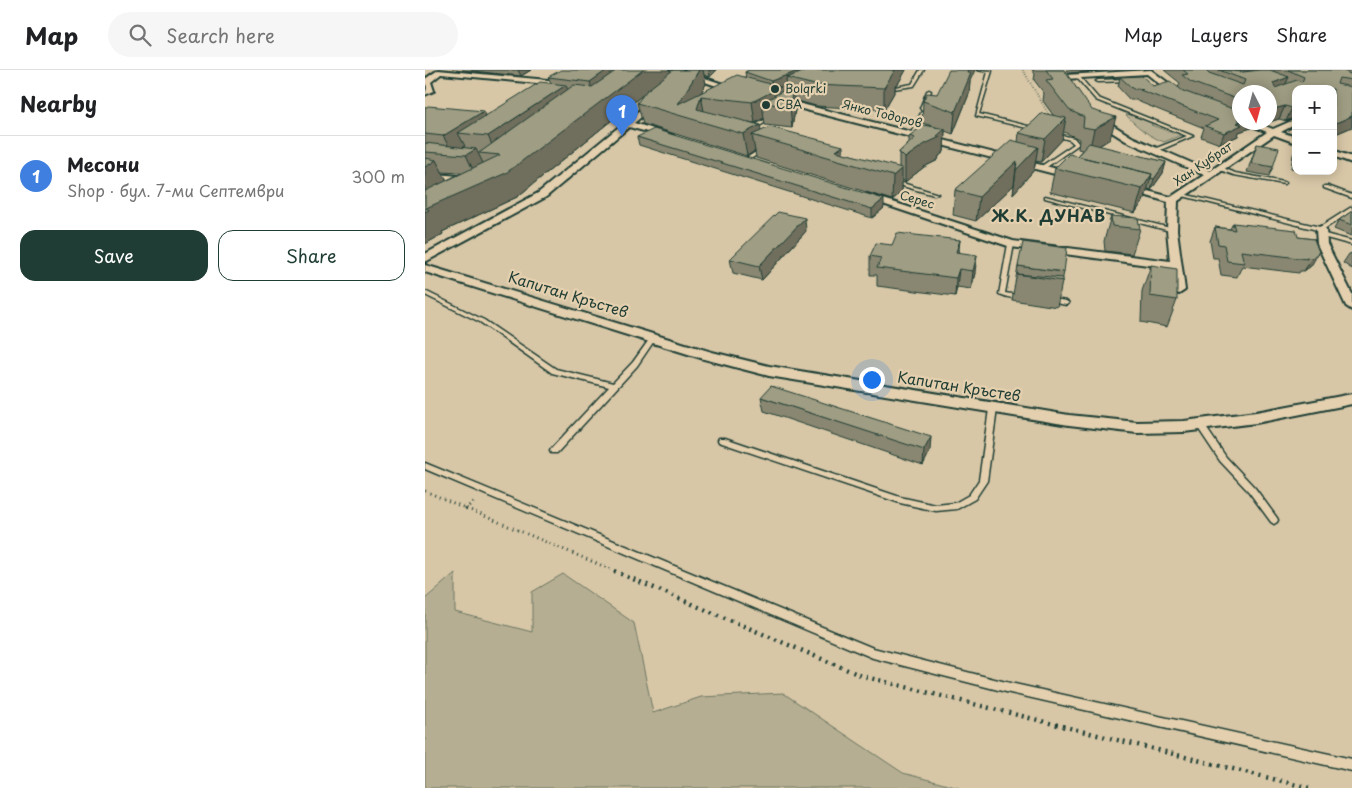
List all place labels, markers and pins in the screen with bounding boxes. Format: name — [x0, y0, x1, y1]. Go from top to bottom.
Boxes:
place label: Bolqrki — [785, 79, 826, 97]
marker: Bolqrki — [769, 83, 781, 95]
pin: 1 — [606, 95, 638, 136]
place label: CBA — [776, 95, 802, 113]
marker: CBA — [760, 99, 772, 111]

